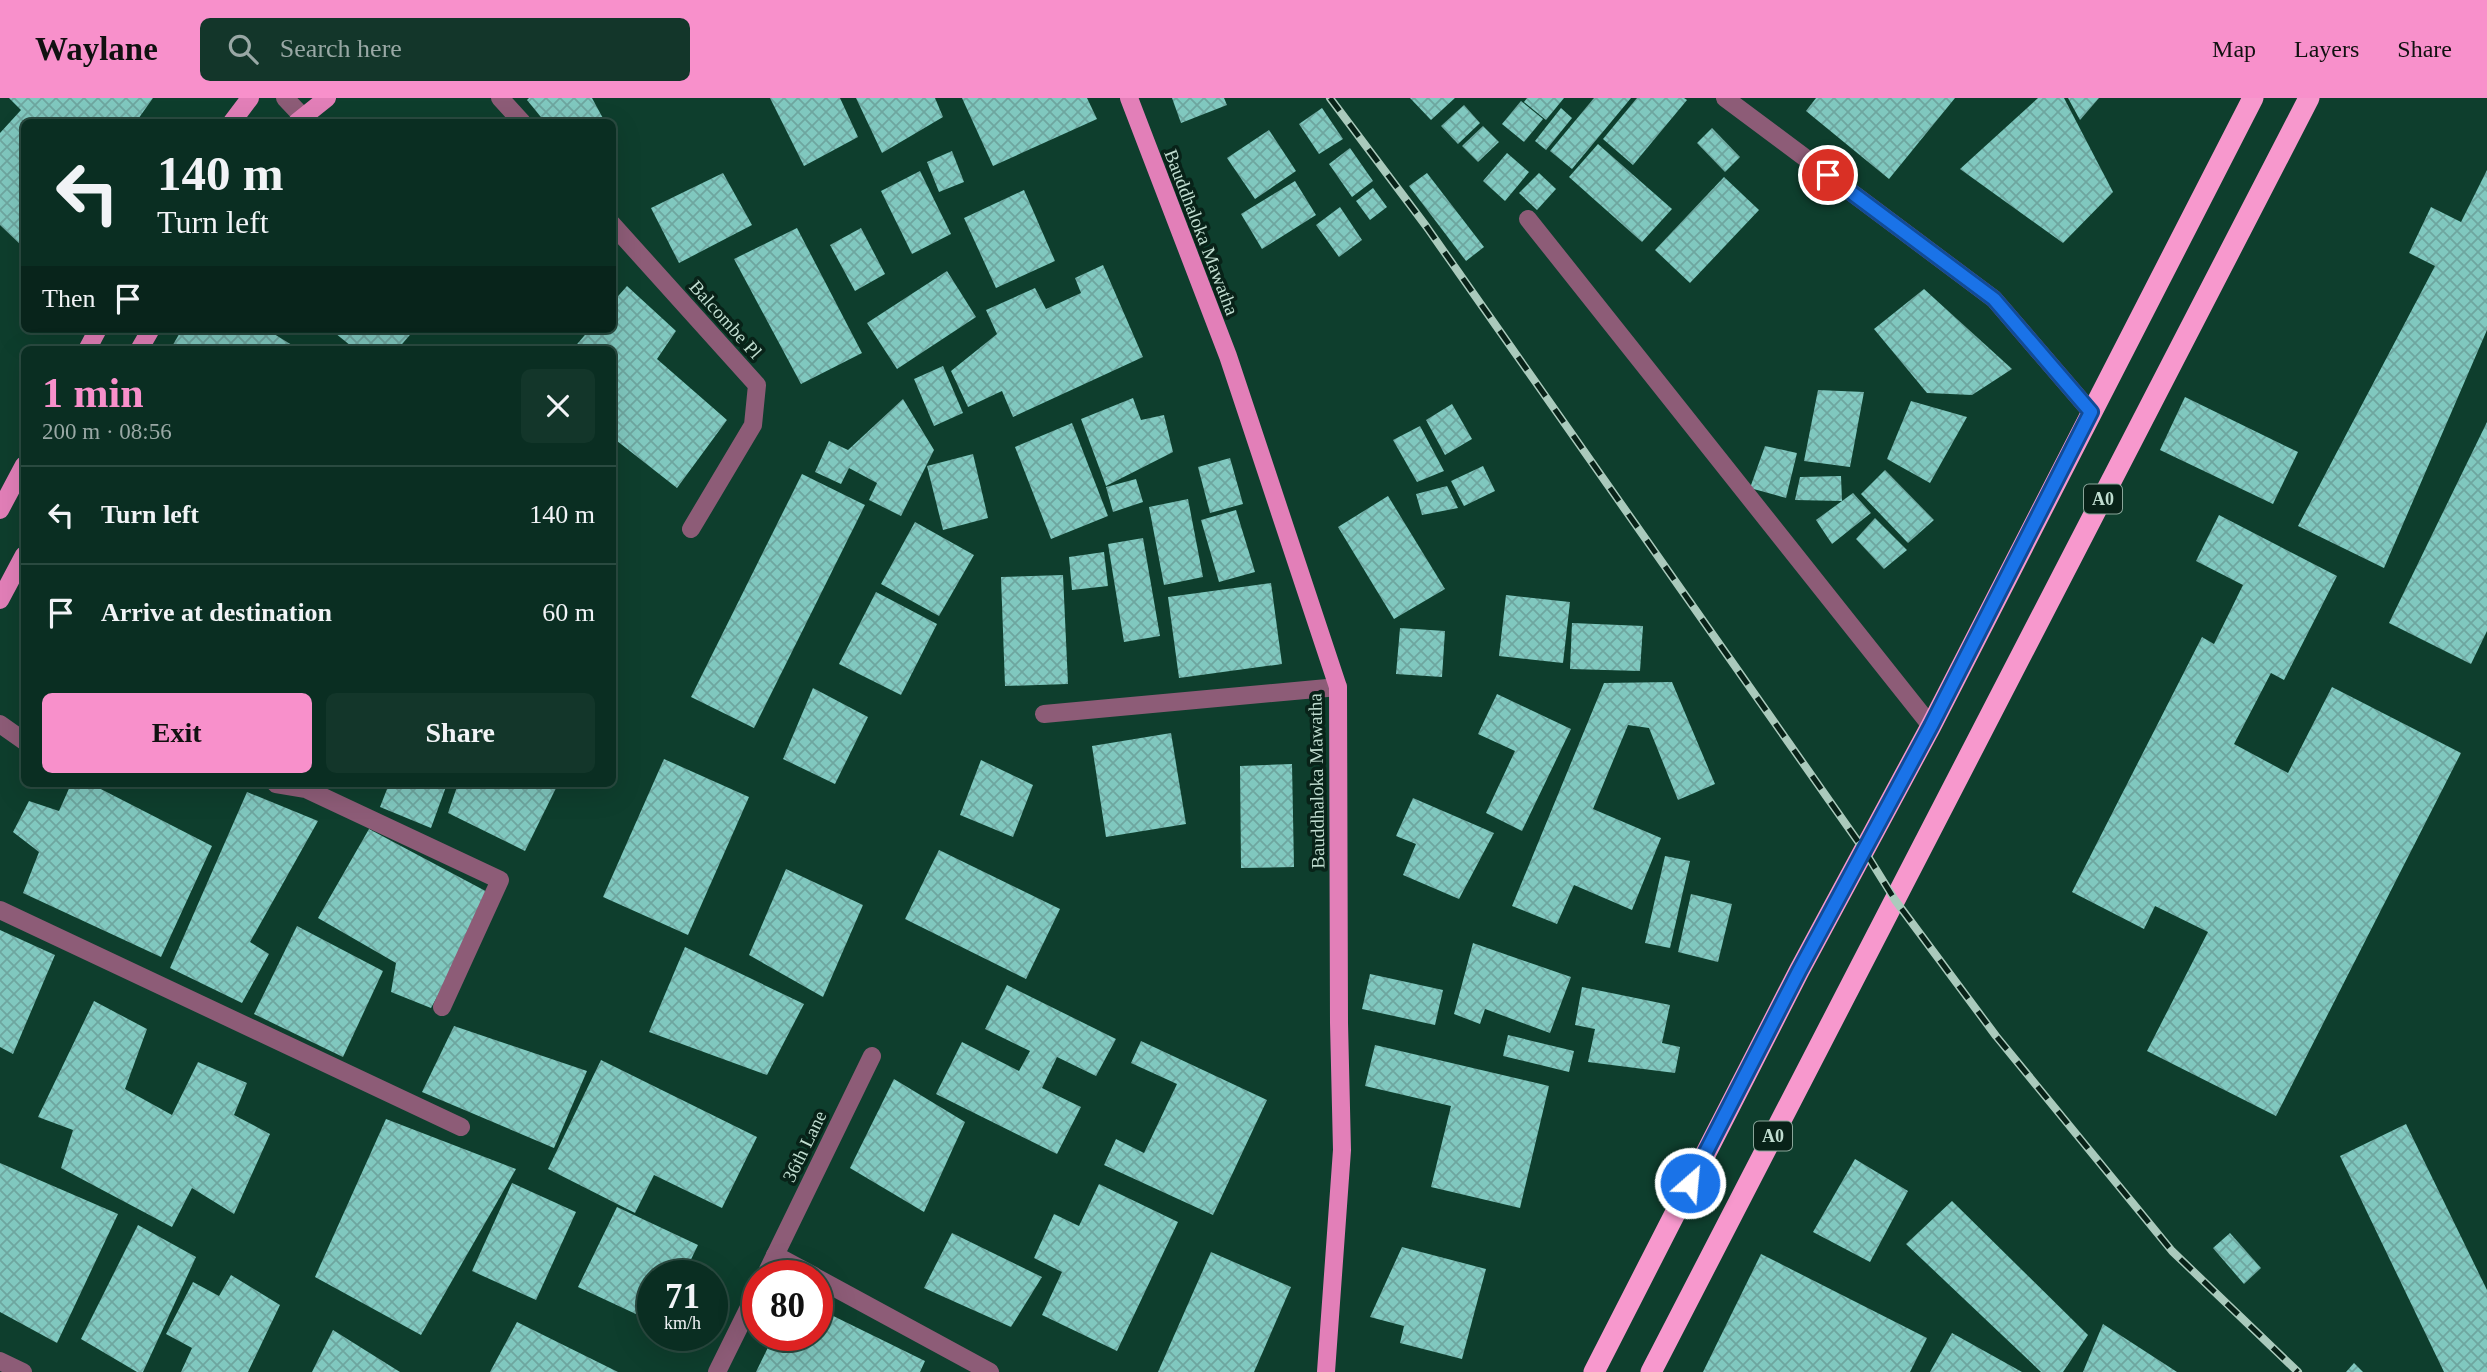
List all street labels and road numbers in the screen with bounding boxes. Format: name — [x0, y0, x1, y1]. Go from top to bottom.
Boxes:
street label: Bauddhaloka Mawatha — [1160, 146, 1243, 318]
street label: Balcombe Pl — [685, 276, 766, 363]
road number: A0 — [2084, 484, 2122, 514]
street label: Bauddhaloka Mawatha — [1304, 692, 1329, 869]
street label: 36th Lane — [778, 1107, 831, 1185]
road number: A0 — [1754, 1121, 1792, 1150]

